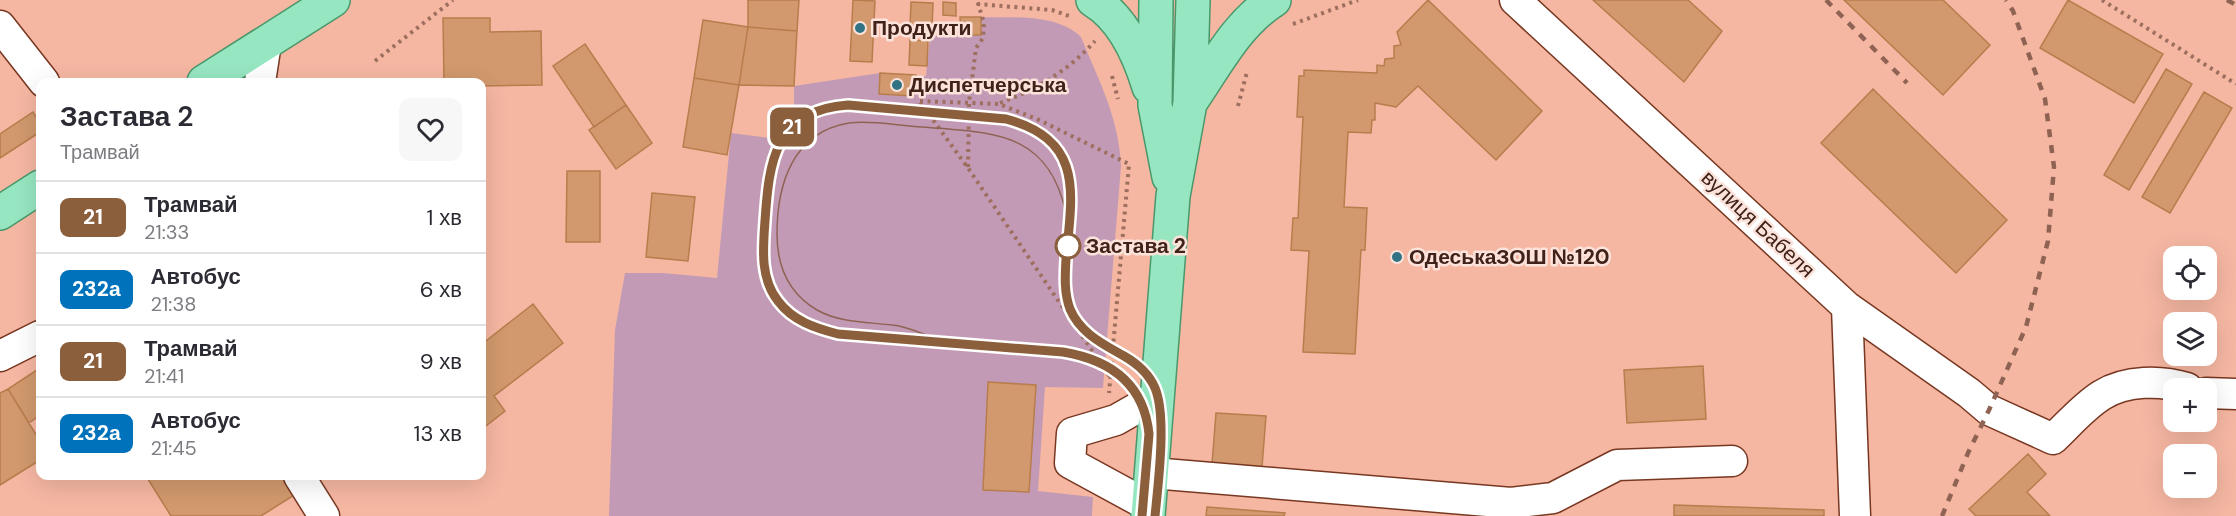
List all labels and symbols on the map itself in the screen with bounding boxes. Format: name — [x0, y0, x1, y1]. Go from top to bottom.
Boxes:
place label: Продукти — [872, 14, 971, 42]
marker: Продукти — [853, 21, 867, 35]
place label: Диспетчерська — [909, 71, 1067, 99]
marker: Диспетчерська — [890, 78, 904, 92]
line badge: 21 — [765, 108, 819, 146]
street label: вулиця Бабеля — [1695, 164, 1821, 284]
place label: Застава 2 — [1086, 232, 1186, 260]
marker: Застава 2 — [1055, 233, 1081, 259]
place label: ОдеськаЗОШ №120 — [1409, 243, 1609, 271]
marker: ОдеськаЗОШ №120 — [1390, 250, 1404, 264]

